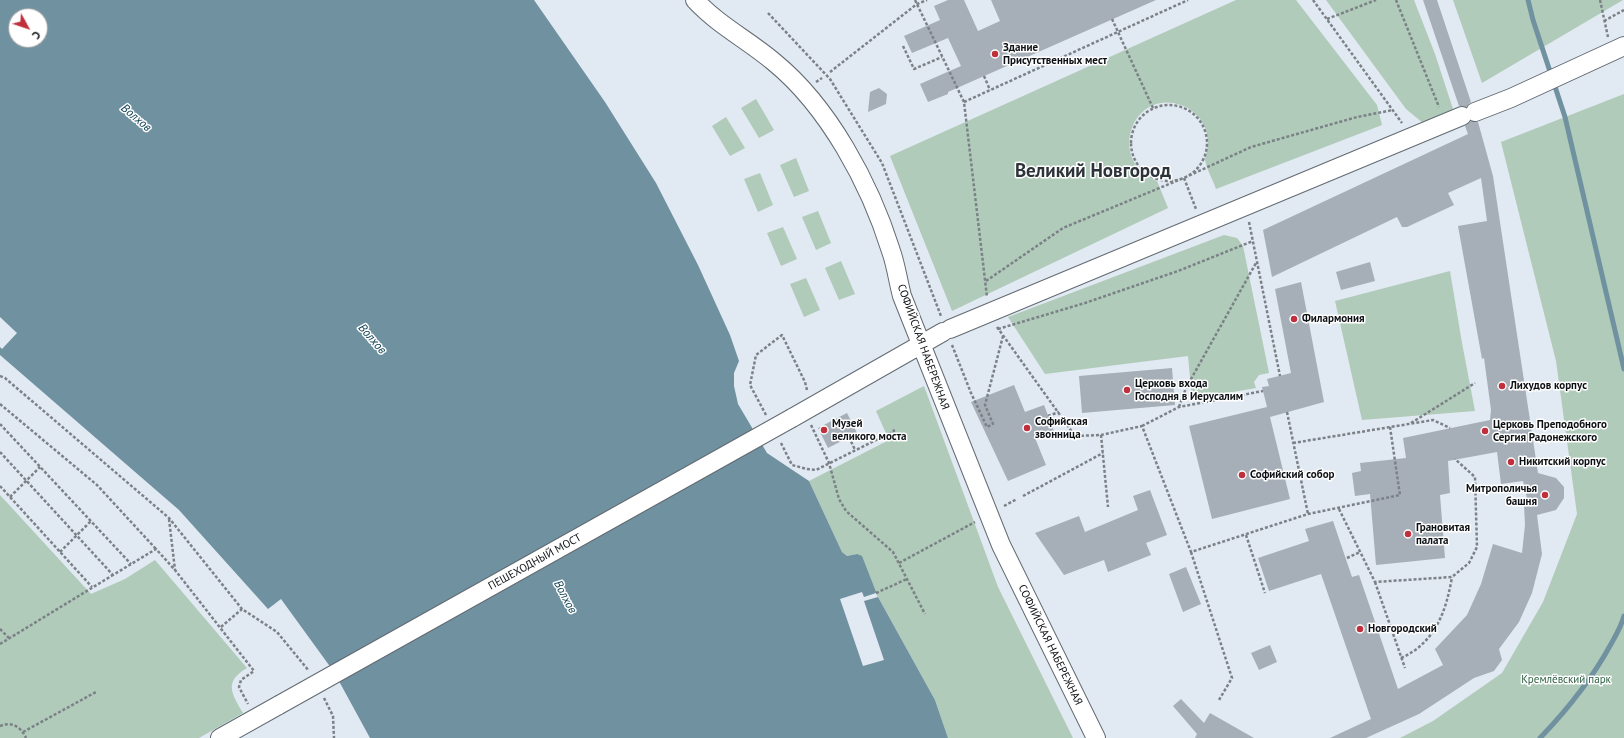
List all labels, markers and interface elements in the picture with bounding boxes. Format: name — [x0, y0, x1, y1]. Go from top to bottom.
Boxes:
north arrow — [8, 8, 48, 48]
text: С — [29, 28, 44, 42]
place label: Здание Присутственных мест — [1003, 41, 1107, 67]
marker: Здание Присутственных мест — [990, 49, 1000, 59]
water label: Волхов — [118, 101, 154, 135]
district label: Великий Новгород — [1015, 161, 1171, 183]
street label: СОФИЙСКАЯ НАБЕРЕЖНАЯ — [894, 283, 952, 411]
place label: Филармония — [1302, 312, 1365, 326]
marker: Филармония — [1289, 314, 1299, 324]
water label: Волхов — [355, 321, 389, 357]
place label: Церковь входа Господня в Иерусалим — [1135, 377, 1243, 403]
place label: Лихудов корпус — [1510, 379, 1587, 393]
marker: Лихудов корпус — [1497, 381, 1507, 391]
marker: Церковь входа Господня в Иерусалим — [1122, 385, 1132, 395]
place label: Софийская звонница — [1035, 415, 1087, 441]
place label: Музей великого моста — [832, 417, 907, 443]
place label: Церковь Преподобного Сергия Радонежского — [1493, 418, 1607, 444]
marker: Софийская звонница — [1022, 423, 1032, 433]
marker: Музей великого моста — [819, 425, 829, 435]
marker: Церковь Преподобного Сергия Радонежского — [1480, 426, 1490, 436]
place label: Никитский корпус — [1519, 455, 1606, 469]
marker: Никитский корпус — [1506, 457, 1516, 467]
place label: Софийский собор — [1250, 468, 1335, 482]
marker: Софийский собор — [1237, 470, 1247, 480]
place label: Митрополичья башня — [1466, 482, 1537, 508]
marker: Митрополичья башня — [1540, 490, 1550, 500]
place label: Грановитая палата — [1416, 521, 1470, 547]
marker: Грановитая палата — [1403, 529, 1413, 539]
street label: ПЕШЕХОДНЫЙ МОСТ — [486, 531, 584, 593]
water label: Волхов — [550, 578, 580, 616]
street label: СОФИЙСКАЯ НАБЕРЕЖНАЯ — [1015, 583, 1085, 707]
place label: Новгородский — [1368, 622, 1437, 636]
marker: Новгородский — [1355, 624, 1365, 634]
park label: Кремлёвский парк — [1521, 673, 1611, 687]

